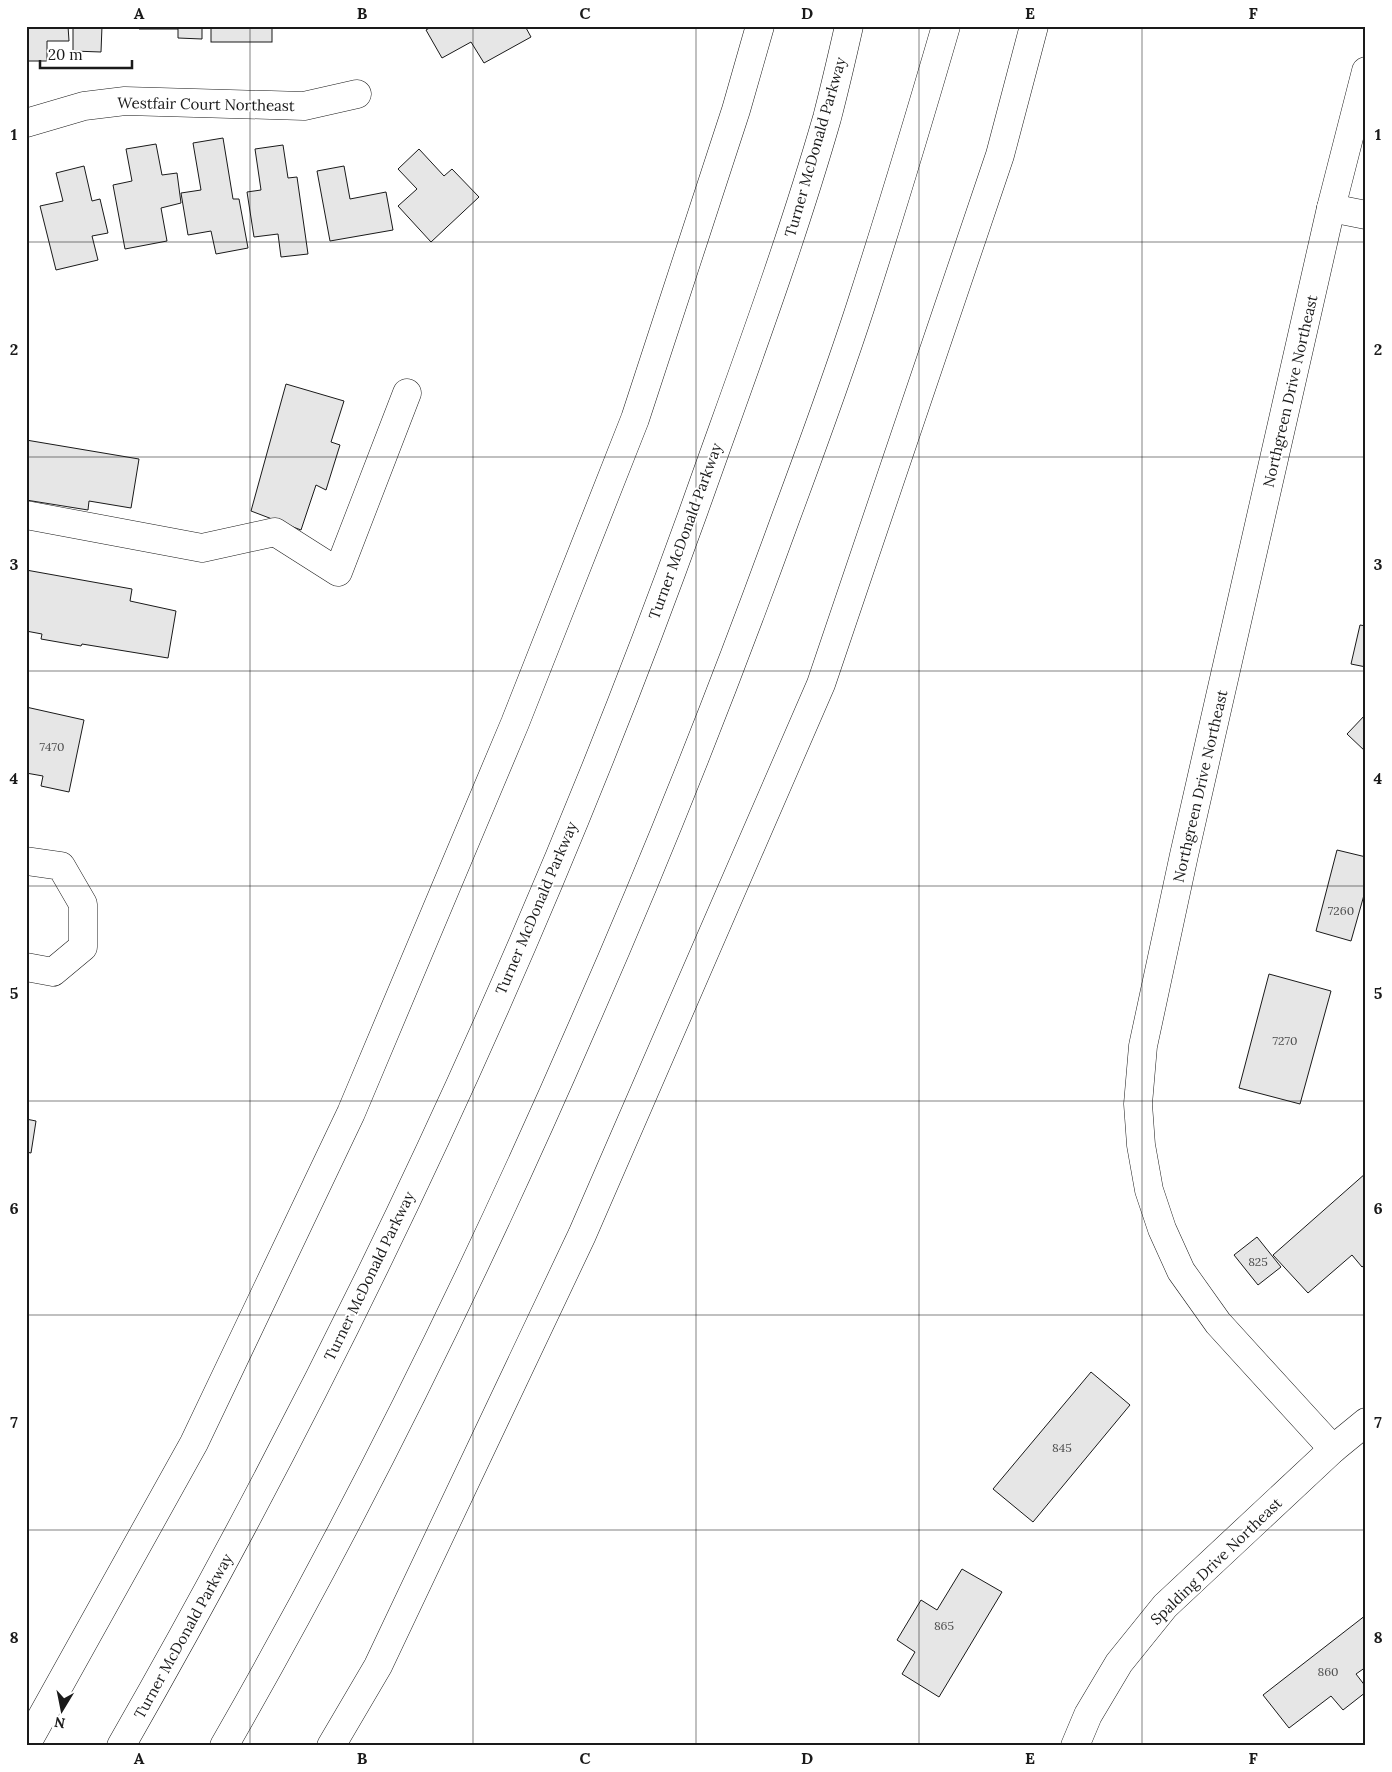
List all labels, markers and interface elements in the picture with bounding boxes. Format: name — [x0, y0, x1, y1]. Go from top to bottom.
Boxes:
text: A — [134, 3, 145, 23]
text: B — [357, 3, 368, 23]
text: C — [579, 3, 591, 23]
text: D — [801, 3, 813, 23]
text: E — [1025, 3, 1035, 23]
text: F — [1248, 3, 1258, 23]
scale bar — [40, 38, 132, 70]
text: 20 m — [48, 45, 83, 64]
street label: Turner McDonald Parkway — [780, 55, 850, 239]
street label: Westfair Court Northeast — [117, 93, 295, 115]
text: 1 — [11, 124, 17, 144]
text: 1 — [1375, 124, 1381, 144]
street label: Northgreen Drive Northeast — [1259, 293, 1321, 489]
text: 2 — [10, 339, 18, 359]
text: 2 — [1374, 339, 1382, 359]
street label: Turner McDonald Parkway — [644, 440, 726, 622]
text: 3 — [10, 554, 19, 574]
text: 3 — [1374, 554, 1383, 574]
street label: Northgreen Drive Northeast — [1169, 688, 1231, 884]
house number: 7470 — [40, 739, 64, 754]
text: 4 — [10, 768, 19, 788]
text: 4 — [1374, 768, 1383, 788]
street label: Turner McDonald Parkway — [491, 819, 581, 997]
house number: 7260 — [1328, 903, 1354, 918]
text: 5 — [10, 983, 19, 1003]
text: 5 — [1374, 983, 1383, 1003]
house number: 7270 — [1273, 1033, 1297, 1048]
street label: Turner McDonald Parkway — [320, 1188, 418, 1364]
text: 6 — [9, 1198, 19, 1218]
text: 6 — [1373, 1198, 1383, 1218]
house number: 825 — [1248, 1254, 1268, 1269]
text: 7 — [10, 1412, 18, 1432]
text: 7 — [1374, 1412, 1382, 1432]
house number: 845 — [1052, 1440, 1072, 1455]
street label: Spalding Drive Northeast — [1146, 1493, 1286, 1629]
street label: Turner McDonald Parkway — [130, 1550, 236, 1722]
house number: 865 — [934, 1618, 954, 1633]
text: 8 — [9, 1627, 19, 1647]
text: 8 — [1373, 1627, 1383, 1647]
house number: 860 — [1317, 1664, 1339, 1679]
north arrow — [38, 1684, 88, 1734]
text: N — [53, 1713, 67, 1733]
text: A — [134, 1748, 145, 1768]
text: B — [357, 1748, 368, 1768]
text: C — [579, 1748, 591, 1768]
text: D — [801, 1748, 813, 1768]
text: E — [1025, 1748, 1035, 1768]
text: F — [1248, 1748, 1258, 1768]

